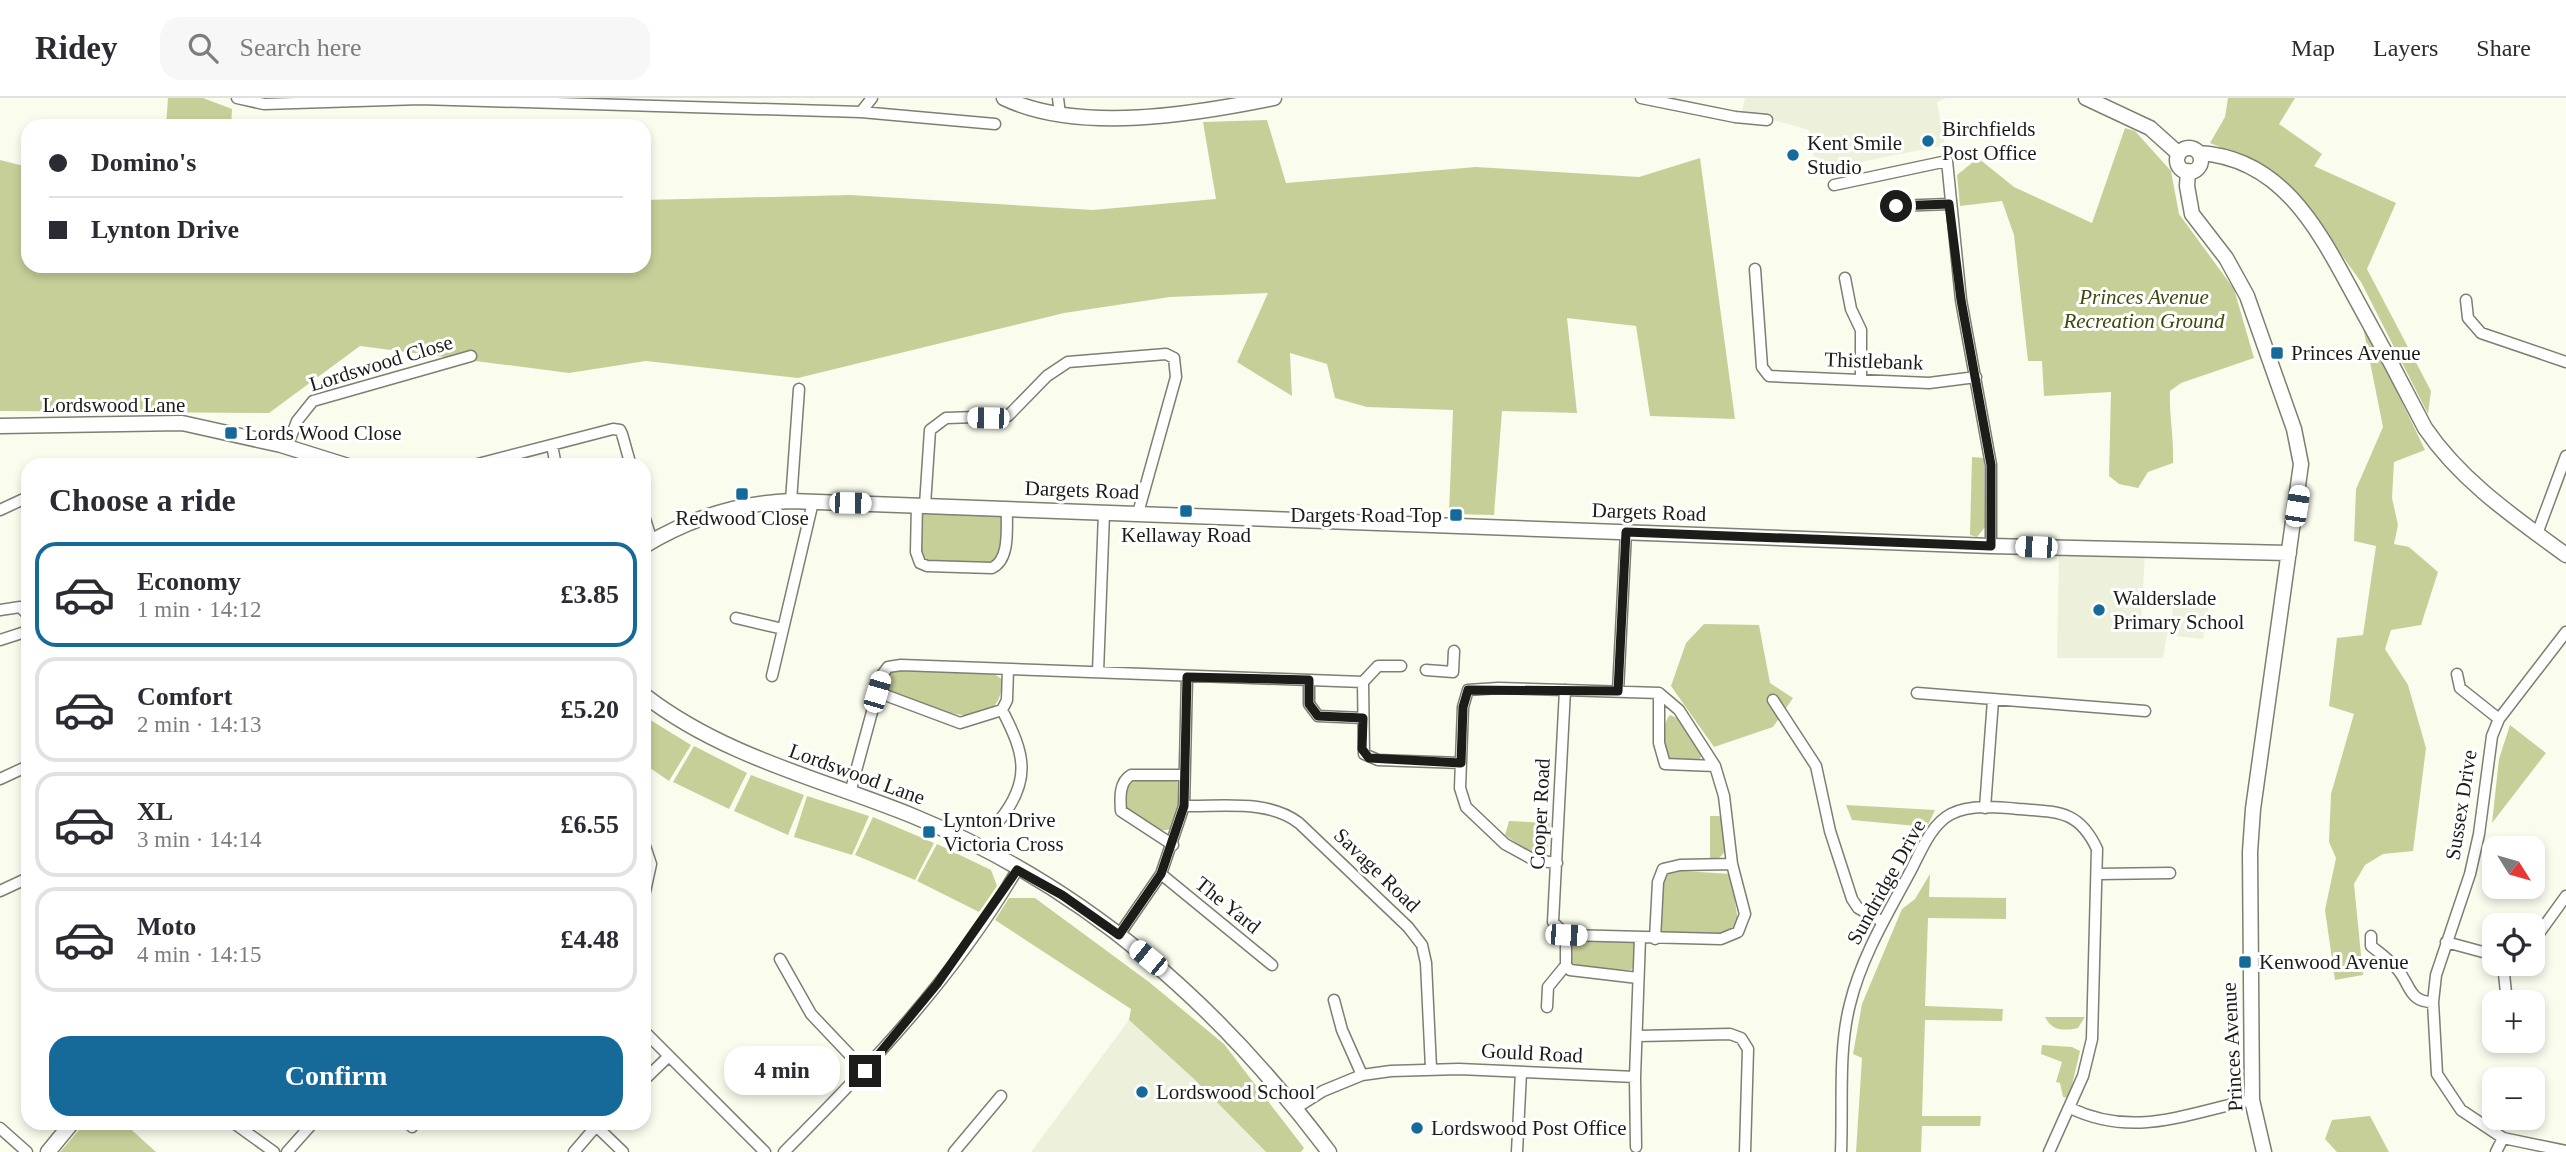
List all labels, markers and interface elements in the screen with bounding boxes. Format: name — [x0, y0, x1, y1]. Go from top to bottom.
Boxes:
search box — [160, 17, 650, 80]
icon: search — [184, 29, 222, 67]
text: Ridey — [35, 30, 118, 66]
text: Search here — [240, 33, 361, 62]
text: Map — [2291, 35, 2335, 61]
text: Layers — [2373, 35, 2438, 61]
text: Share — [2476, 35, 2531, 61]
place label: Birchfields Post Office — [1942, 117, 2037, 165]
place label: Kent Smile Studio — [1807, 131, 1902, 179]
marker: Birchfields Post Office — [1920, 133, 1936, 149]
marker: Kent Smile Studio — [1785, 147, 1801, 163]
text: Domino's — [91, 148, 196, 177]
route start — [1880, 190, 1912, 222]
text: Lynton Drive — [91, 215, 239, 244]
park label: Princes Avenue Recreation Ground — [2062, 285, 2225, 333]
street label: Lordswood Close — [306, 330, 456, 396]
place label: Princes Avenue — [2291, 341, 2421, 365]
marker: Princes Avenue — [2269, 345, 2285, 361]
street label: Thistlebank — [1824, 347, 1924, 375]
street label: Lordswood Lane — [43, 393, 185, 417]
car — [967, 407, 1010, 429]
place label: Lords Wood Close — [245, 421, 402, 445]
marker: Lords Wood Close — [223, 425, 239, 441]
street label: Dargets Road — [1024, 476, 1140, 504]
text: Choose a ride — [49, 482, 236, 518]
car — [2284, 484, 2311, 528]
marker: Redwood Close — [734, 486, 750, 502]
car — [829, 492, 872, 514]
street label: Dargets Road — [1591, 498, 1707, 526]
marker: Kellaway Road — [1178, 503, 1194, 519]
place label: Dargets Road Top — [1290, 503, 1442, 527]
place label: Redwood Close — [675, 506, 809, 530]
marker: Dargets Road Top — [1448, 507, 1464, 523]
place label: Kellaway Road — [1121, 523, 1252, 547]
car — [2015, 536, 2058, 558]
icon: car — [53, 563, 116, 626]
text: Economy — [137, 567, 241, 596]
text: £3.85 — [561, 580, 619, 609]
place label: Walderslade Primary School — [2113, 586, 2244, 634]
text: 1 min · 14:12 — [137, 597, 262, 622]
marker: Walderslade Primary School — [2091, 602, 2107, 618]
car — [862, 669, 893, 715]
icon: car — [53, 678, 116, 741]
text: Comfort — [137, 682, 232, 711]
text: £5.20 — [561, 695, 619, 724]
text: 2 min · 14:13 — [137, 712, 262, 737]
street label: Lordswood Lane — [786, 738, 928, 810]
street label: Sussex Drive — [2440, 748, 2482, 862]
street label: Cooper Road — [1525, 757, 1555, 870]
icon: car — [53, 793, 116, 856]
text: XL — [137, 797, 173, 826]
place label: Lynton Drive Victoria Cross — [943, 808, 1064, 856]
text: £6.55 — [561, 810, 619, 839]
street label: Sundridge Drive — [1842, 815, 1930, 949]
street label: Savage Road — [1329, 823, 1425, 917]
marker: Lynton Drive Victoria Cross — [921, 824, 937, 840]
text: 3 min · 14:14 — [137, 827, 262, 852]
north arrow — [2482, 836, 2544, 900]
map controls — [2482, 836, 2545, 1130]
street label: The Yard — [1191, 871, 1266, 939]
icon: car — [53, 908, 116, 971]
text: Moto — [137, 912, 196, 941]
button: locate — [2482, 913, 2545, 976]
car — [1545, 924, 1588, 946]
text: £4.48 — [561, 925, 619, 954]
car — [1126, 937, 1171, 979]
text: 4 min · 14:15 — [137, 942, 262, 967]
place label: Kenwood Avenue — [2259, 950, 2409, 974]
marker: Kenwood Avenue — [2237, 954, 2253, 970]
street label: Princes Avenue — [2217, 982, 2247, 1112]
button: + — [2482, 990, 2545, 1053]
button: Confirm — [49, 1036, 623, 1116]
street label: Gould Road — [1480, 1038, 1584, 1068]
callout: 4 min — [725, 1046, 840, 1096]
route end — [849, 1055, 881, 1087]
text: 4 min — [754, 1058, 810, 1083]
button: − — [2482, 1067, 2545, 1130]
place label: Lordswood School — [1156, 1080, 1315, 1104]
marker: Lordswood School — [1134, 1084, 1150, 1100]
place label: Lordswood Post Office — [1431, 1116, 1627, 1140]
marker: Lordswood Post Office — [1409, 1120, 1425, 1136]

